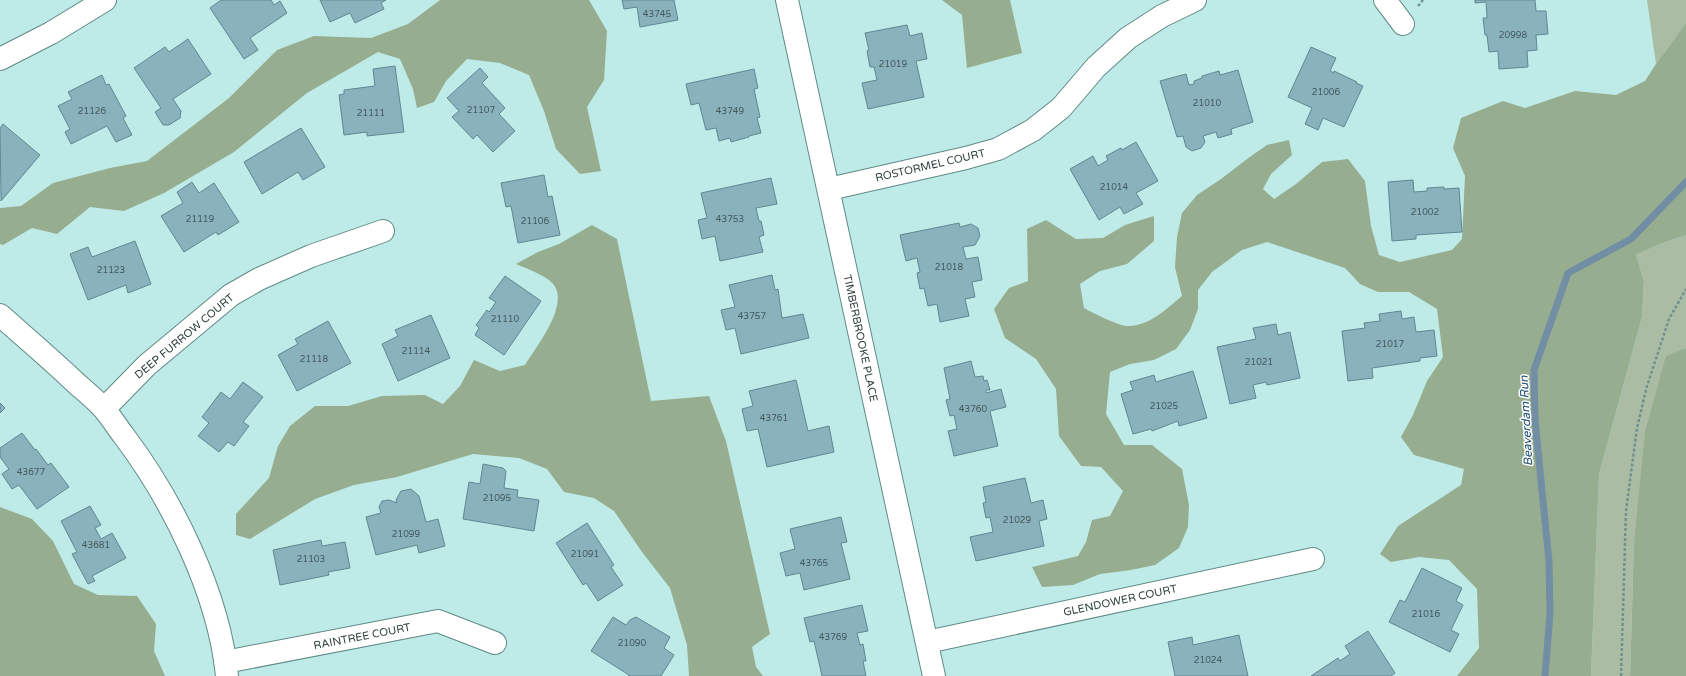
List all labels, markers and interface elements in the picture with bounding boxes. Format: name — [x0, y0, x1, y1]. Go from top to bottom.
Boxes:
house number: 43745 — [643, 9, 671, 20]
house number: 20998 — [1499, 30, 1527, 41]
house number: 21019 — [879, 59, 907, 70]
house number: 21006 — [1312, 87, 1340, 98]
house number: 21010 — [1193, 98, 1221, 109]
house number: 21107 — [467, 105, 495, 116]
house number: 21126 — [78, 106, 106, 117]
house number: 43749 — [716, 106, 744, 117]
house number: 21111 — [357, 108, 385, 119]
street label: ROSTORMEL COURT — [874, 146, 987, 184]
house number: 21014 — [1100, 182, 1128, 193]
house number: 21002 — [1411, 207, 1439, 218]
house number: 21119 — [186, 214, 214, 225]
house number: 43753 — [716, 214, 744, 225]
house number: 21106 — [521, 216, 549, 227]
house number: 21018 — [935, 262, 963, 273]
house number: 21123 — [97, 265, 125, 276]
street label: TIMBERBROOKE PLACE — [841, 273, 880, 403]
street label: DEEP FURROW COURT — [132, 291, 237, 382]
house number: 43757 — [738, 311, 766, 322]
house number: 21110 — [491, 314, 519, 325]
house number: 21017 — [1376, 339, 1404, 350]
house number: 21114 — [402, 346, 430, 357]
house number: 21118 — [300, 354, 328, 365]
house number: 21021 — [1245, 357, 1273, 368]
water label: Beaverdam Run — [1517, 375, 1535, 467]
house number: 21025 — [1150, 401, 1178, 412]
house number: 43760 — [959, 404, 987, 415]
house number: 43761 — [760, 413, 788, 424]
house number: 43677 — [17, 467, 45, 478]
house number: 21095 — [483, 493, 511, 504]
house number: 21029 — [1003, 515, 1031, 526]
house number: 21099 — [392, 529, 420, 540]
house number: 43681 — [82, 540, 110, 551]
house number: 21091 — [571, 549, 599, 560]
house number: 21103 — [297, 554, 325, 565]
house number: 43765 — [800, 558, 828, 569]
street label: GLENDOWER COURT — [1062, 582, 1178, 619]
house number: 21016 — [1412, 609, 1440, 620]
street label: RAINTREE COURT — [312, 621, 412, 652]
house number: 43769 — [819, 632, 847, 643]
house number: 21090 — [618, 638, 646, 649]
house number: 21024 — [1194, 655, 1222, 666]

